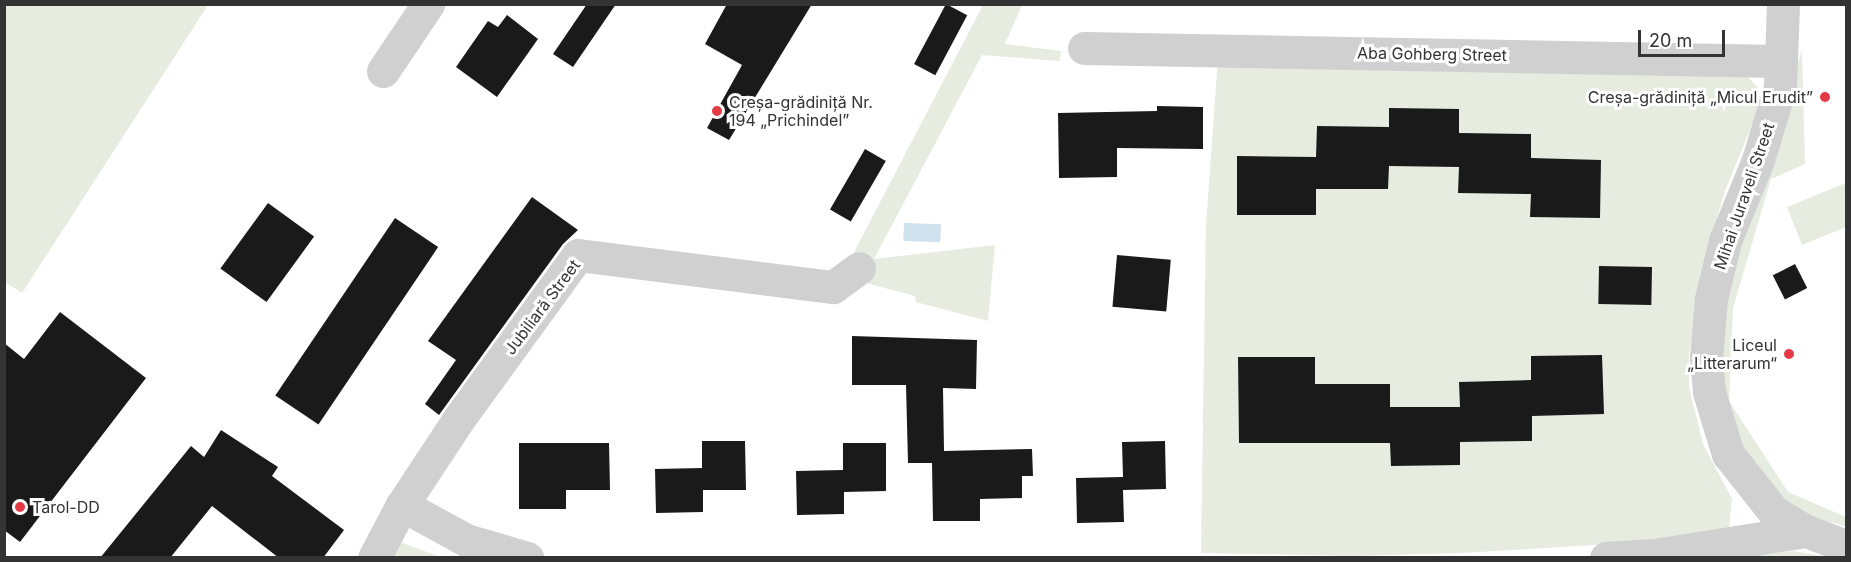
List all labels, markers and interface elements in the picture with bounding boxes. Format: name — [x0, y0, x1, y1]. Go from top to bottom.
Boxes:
scale bar — [1641, 18, 1728, 56]
text: 20 m — [1649, 30, 1692, 51]
street label: Aba Gohberg Street — [1357, 43, 1507, 65]
place label: Creșa-grădiniță „Micul Erudit” — [1588, 87, 1813, 107]
marker: Creșa-grădiniță „Micul Erudit” — [1818, 90, 1832, 104]
place label: Creșa-grădiniță Nr. 194 „Prichindel” — [729, 92, 873, 130]
marker: Creșa-grădiniță Nr. 194 „Prichindel” — [710, 104, 724, 118]
street label: Mihai Juraveli Street — [1710, 120, 1778, 272]
street label: Jubiliară Street — [500, 256, 584, 358]
place label: Liceul „Litterarum“ — [1687, 335, 1777, 373]
marker: Liceul „Litterarum“ — [1782, 347, 1796, 361]
place label: Tarol-DD — [32, 497, 100, 517]
marker: Tarol-DD — [13, 500, 27, 514]

